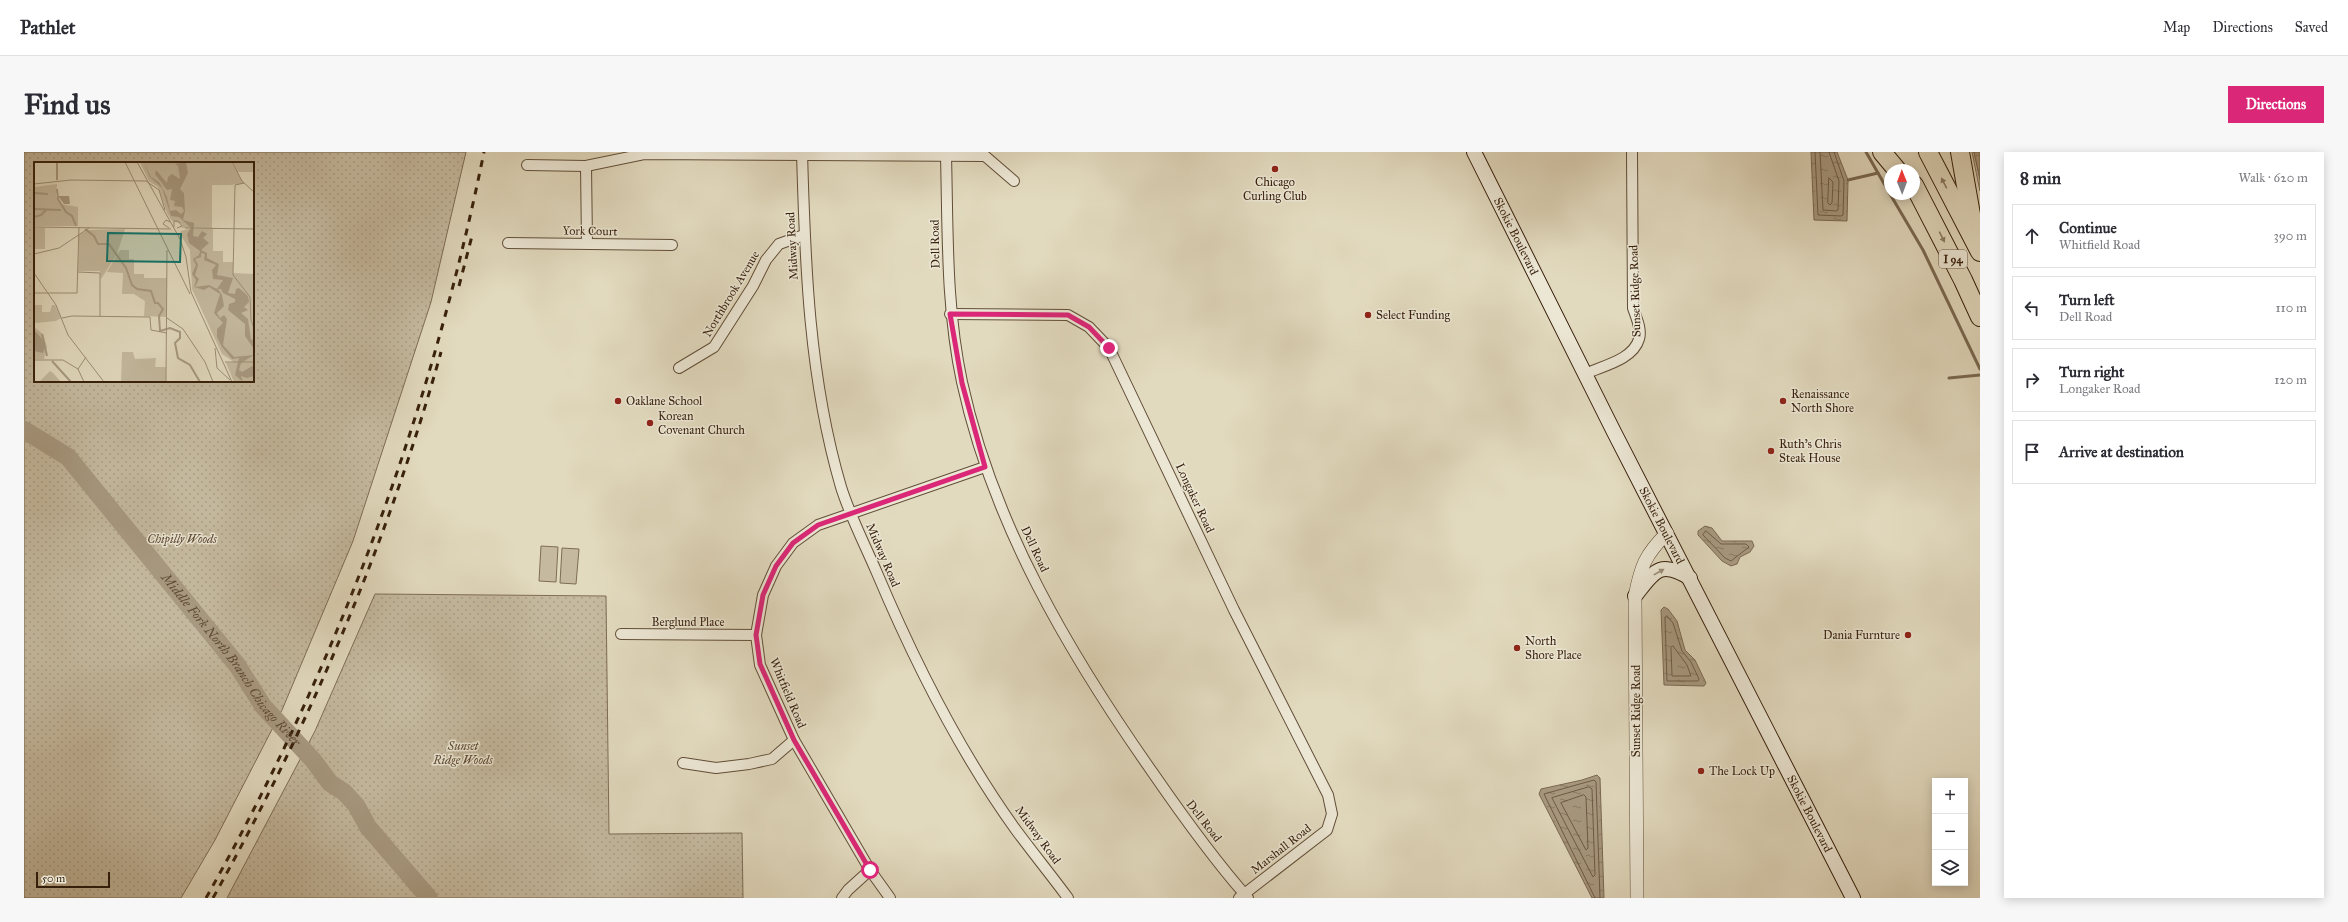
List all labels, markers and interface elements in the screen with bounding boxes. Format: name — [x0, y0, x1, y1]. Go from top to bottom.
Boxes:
text: Pathlet — [20, 16, 76, 39]
text: Map — [2163, 19, 2190, 36]
text: Directions — [2212, 19, 2273, 36]
text: Saved — [2295, 19, 2328, 36]
button: Directions — [2228, 86, 2324, 123]
text: Find us — [24, 87, 110, 122]
inset map — [34, 162, 254, 382]
marker: Chicago Curling Club — [1270, 164, 1280, 174]
north arrow — [1884, 164, 1920, 200]
text: 8 min — [2020, 168, 2061, 189]
text: Walk · 620 m — [2238, 170, 2308, 186]
place label: Chicago Curling Club — [1243, 175, 1307, 204]
one-way arrow — [1941, 177, 1948, 189]
street label: Skokie Boulevard — [1491, 195, 1541, 277]
street label: Midway Road — [783, 212, 801, 280]
street label: Dell Road — [928, 219, 942, 269]
text: Continue — [2059, 219, 2117, 237]
street label: York Court — [562, 224, 618, 238]
icon: ahead — [2021, 225, 2043, 247]
text: 390 m — [2274, 228, 2307, 244]
one-way arrow — [1939, 232, 1945, 243]
text: Whitfield Road — [2059, 237, 2140, 253]
street label: Sunset Ridge Road — [1626, 245, 1645, 337]
street label: Northbrook Avenue — [700, 248, 762, 340]
road number: I 94 — [1939, 250, 1967, 268]
text: Turn left — [2059, 291, 2115, 309]
icon: left — [2021, 297, 2043, 319]
text: 110 m — [2275, 300, 2307, 316]
place label: Select Funding — [1376, 308, 1450, 323]
text: Dell Road — [2059, 309, 2112, 325]
marker: Select Funding — [1363, 310, 1373, 320]
route end — [1100, 339, 1118, 357]
text: Turn right — [2059, 363, 2124, 381]
icon: right — [2021, 369, 2043, 391]
text: 120 m — [2274, 372, 2307, 388]
text: Longaker Road — [2059, 381, 2141, 397]
place label: Renaissance North Shore — [1791, 387, 1854, 415]
place label: Oaklane School — [626, 394, 703, 408]
marker: Oaklane School — [613, 396, 623, 406]
marker: Renaissance North Shore — [1778, 396, 1788, 406]
place label: Korean Covenant Church — [658, 409, 745, 437]
marker: Korean Covenant Church — [645, 418, 655, 428]
place label: Ruth's Chris Steak House — [1779, 437, 1842, 465]
icon: arrive — [2021, 441, 2043, 463]
text: Arrive at destination — [2059, 443, 2184, 461]
marker: Ruth's Chris Steak House — [1766, 446, 1776, 456]
street label: Longaker Road — [1172, 461, 1217, 536]
street label: Skokie Boulevard — [1636, 484, 1687, 566]
street label: Midway Road — [863, 521, 903, 589]
street label: Dell Road — [1018, 524, 1052, 574]
park label: Chipilly Woods — [147, 532, 217, 547]
one-way arrow — [1653, 568, 1665, 575]
water label: Middle Fork North Branch Chicago River — [157, 569, 304, 750]
street label: Berglund Place — [652, 615, 724, 630]
place label: Dania Furnture — [1823, 628, 1900, 642]
marker: Dania Furnture — [1903, 630, 1913, 640]
place label: North Shore Place — [1525, 634, 1582, 662]
marker: North Shore Place — [1512, 643, 1522, 653]
street label: Whitfield Road — [767, 656, 809, 730]
street label: Sunset Ridge Road — [1629, 665, 1644, 757]
park label: Sunset Ridge Woods — [432, 739, 493, 767]
place label: The Lock Up — [1709, 764, 1775, 778]
marker: The Lock Up — [1696, 766, 1706, 776]
street label: Skokie Boulevard — [1784, 773, 1835, 855]
map controls — [1932, 778, 1968, 886]
button: + — [1932, 778, 1968, 814]
street label: Dell Road — [1183, 797, 1225, 845]
street label: Midway Road — [1012, 803, 1064, 867]
button: − — [1932, 814, 1968, 850]
street label: Marshall Road — [1248, 821, 1314, 877]
button: layers — [1932, 850, 1968, 886]
route start — [861, 861, 879, 879]
scale bar — [36, 870, 110, 889]
text: 50 m — [42, 872, 65, 885]

